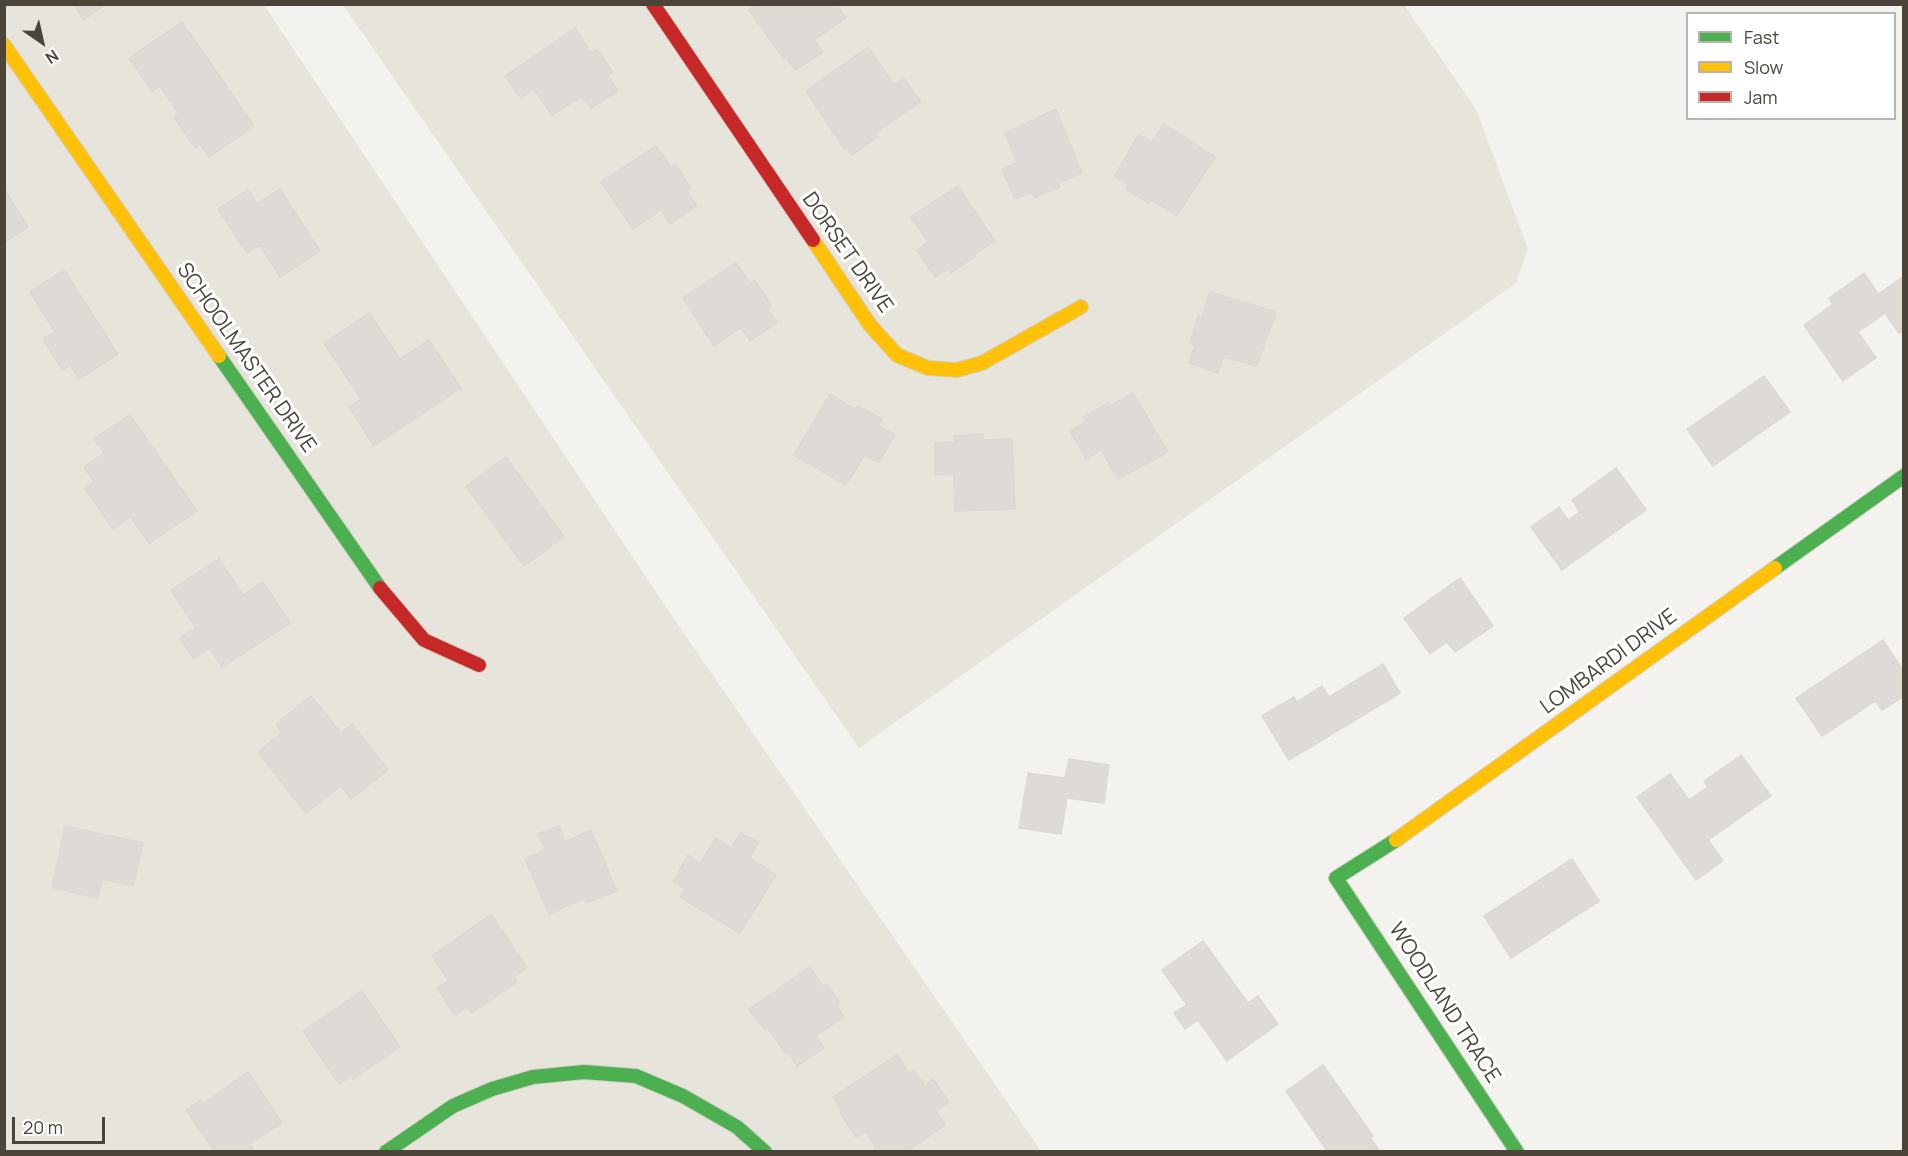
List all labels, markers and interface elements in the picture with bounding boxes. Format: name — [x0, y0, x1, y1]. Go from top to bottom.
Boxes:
north arrow — [12, 12, 72, 72]
legend — [1686, 12, 1896, 120]
text: Fast — [1744, 25, 1779, 49]
text: N — [41, 45, 63, 69]
text: Slow — [1744, 55, 1783, 79]
text: Jam — [1744, 85, 1778, 109]
street label: DORSET DRIVE — [796, 188, 898, 318]
street label: SCHOOLMASTER DRIVE — [171, 258, 321, 458]
street label: LOMBARDI DRIVE — [1536, 604, 1682, 720]
street label: WOODLAND TRACE — [1383, 918, 1505, 1088]
scale bar — [15, 1105, 108, 1143]
text: 20 m — [23, 1115, 63, 1139]

